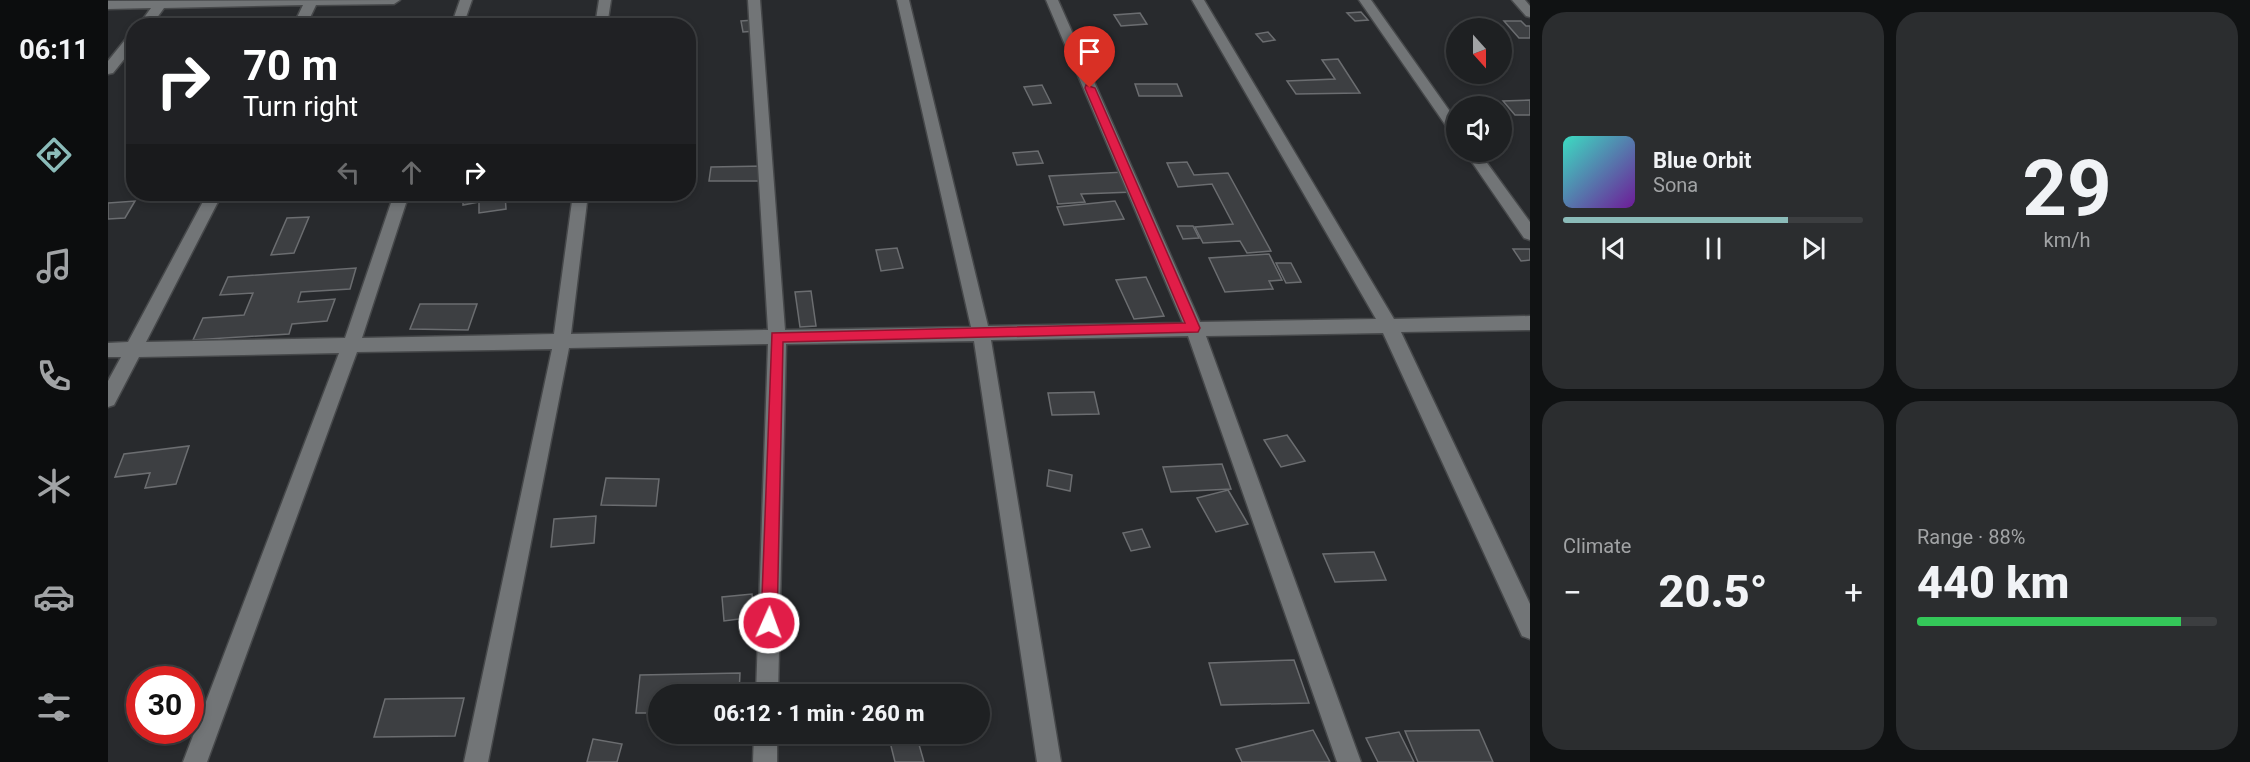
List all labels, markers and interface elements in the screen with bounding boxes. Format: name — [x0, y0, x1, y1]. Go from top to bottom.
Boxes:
north arrow — [1446, 18, 1512, 84]
map controls — [1446, 18, 1512, 162]
pin — [1064, 26, 1115, 88]
text: 06:11 — [19, 34, 89, 66]
icon: arrive — [1073, 35, 1106, 68]
text: 70 m — [243, 41, 338, 90]
icon: right — [144, 42, 222, 120]
text: Turn right — [243, 91, 358, 123]
button: sound — [1446, 96, 1512, 162]
icon: directions — [33, 134, 75, 176]
text: 29 — [2022, 143, 2112, 234]
text: Blue Orbit — [1653, 148, 1751, 173]
icon: left — [332, 156, 365, 189]
icon: ahead — [395, 156, 428, 189]
icon: right — [458, 156, 491, 189]
text: Sona — [1653, 173, 1698, 197]
text: km/h — [2044, 228, 2090, 252]
icon: previous — [1597, 232, 1630, 265]
icon: pause — [1697, 232, 1730, 265]
icon: next — [1797, 232, 1830, 265]
icon: music — [33, 245, 75, 287]
icon: phone — [33, 355, 75, 397]
icon: climate — [33, 465, 75, 507]
text: Range · 88% — [1917, 525, 2025, 549]
text: Climate — [1563, 534, 1631, 558]
text: 440 km — [1917, 556, 2069, 609]
text: 20.5° — [1659, 565, 1768, 618]
text: − — [1563, 573, 1582, 612]
text: + — [1844, 573, 1863, 612]
icon: car — [33, 576, 75, 618]
position arrow — [737, 591, 801, 655]
speed limit sign: 30 — [126, 666, 204, 744]
icon: filters — [33, 686, 75, 728]
text: 06:12 · 1 min · 260 m — [714, 701, 924, 726]

